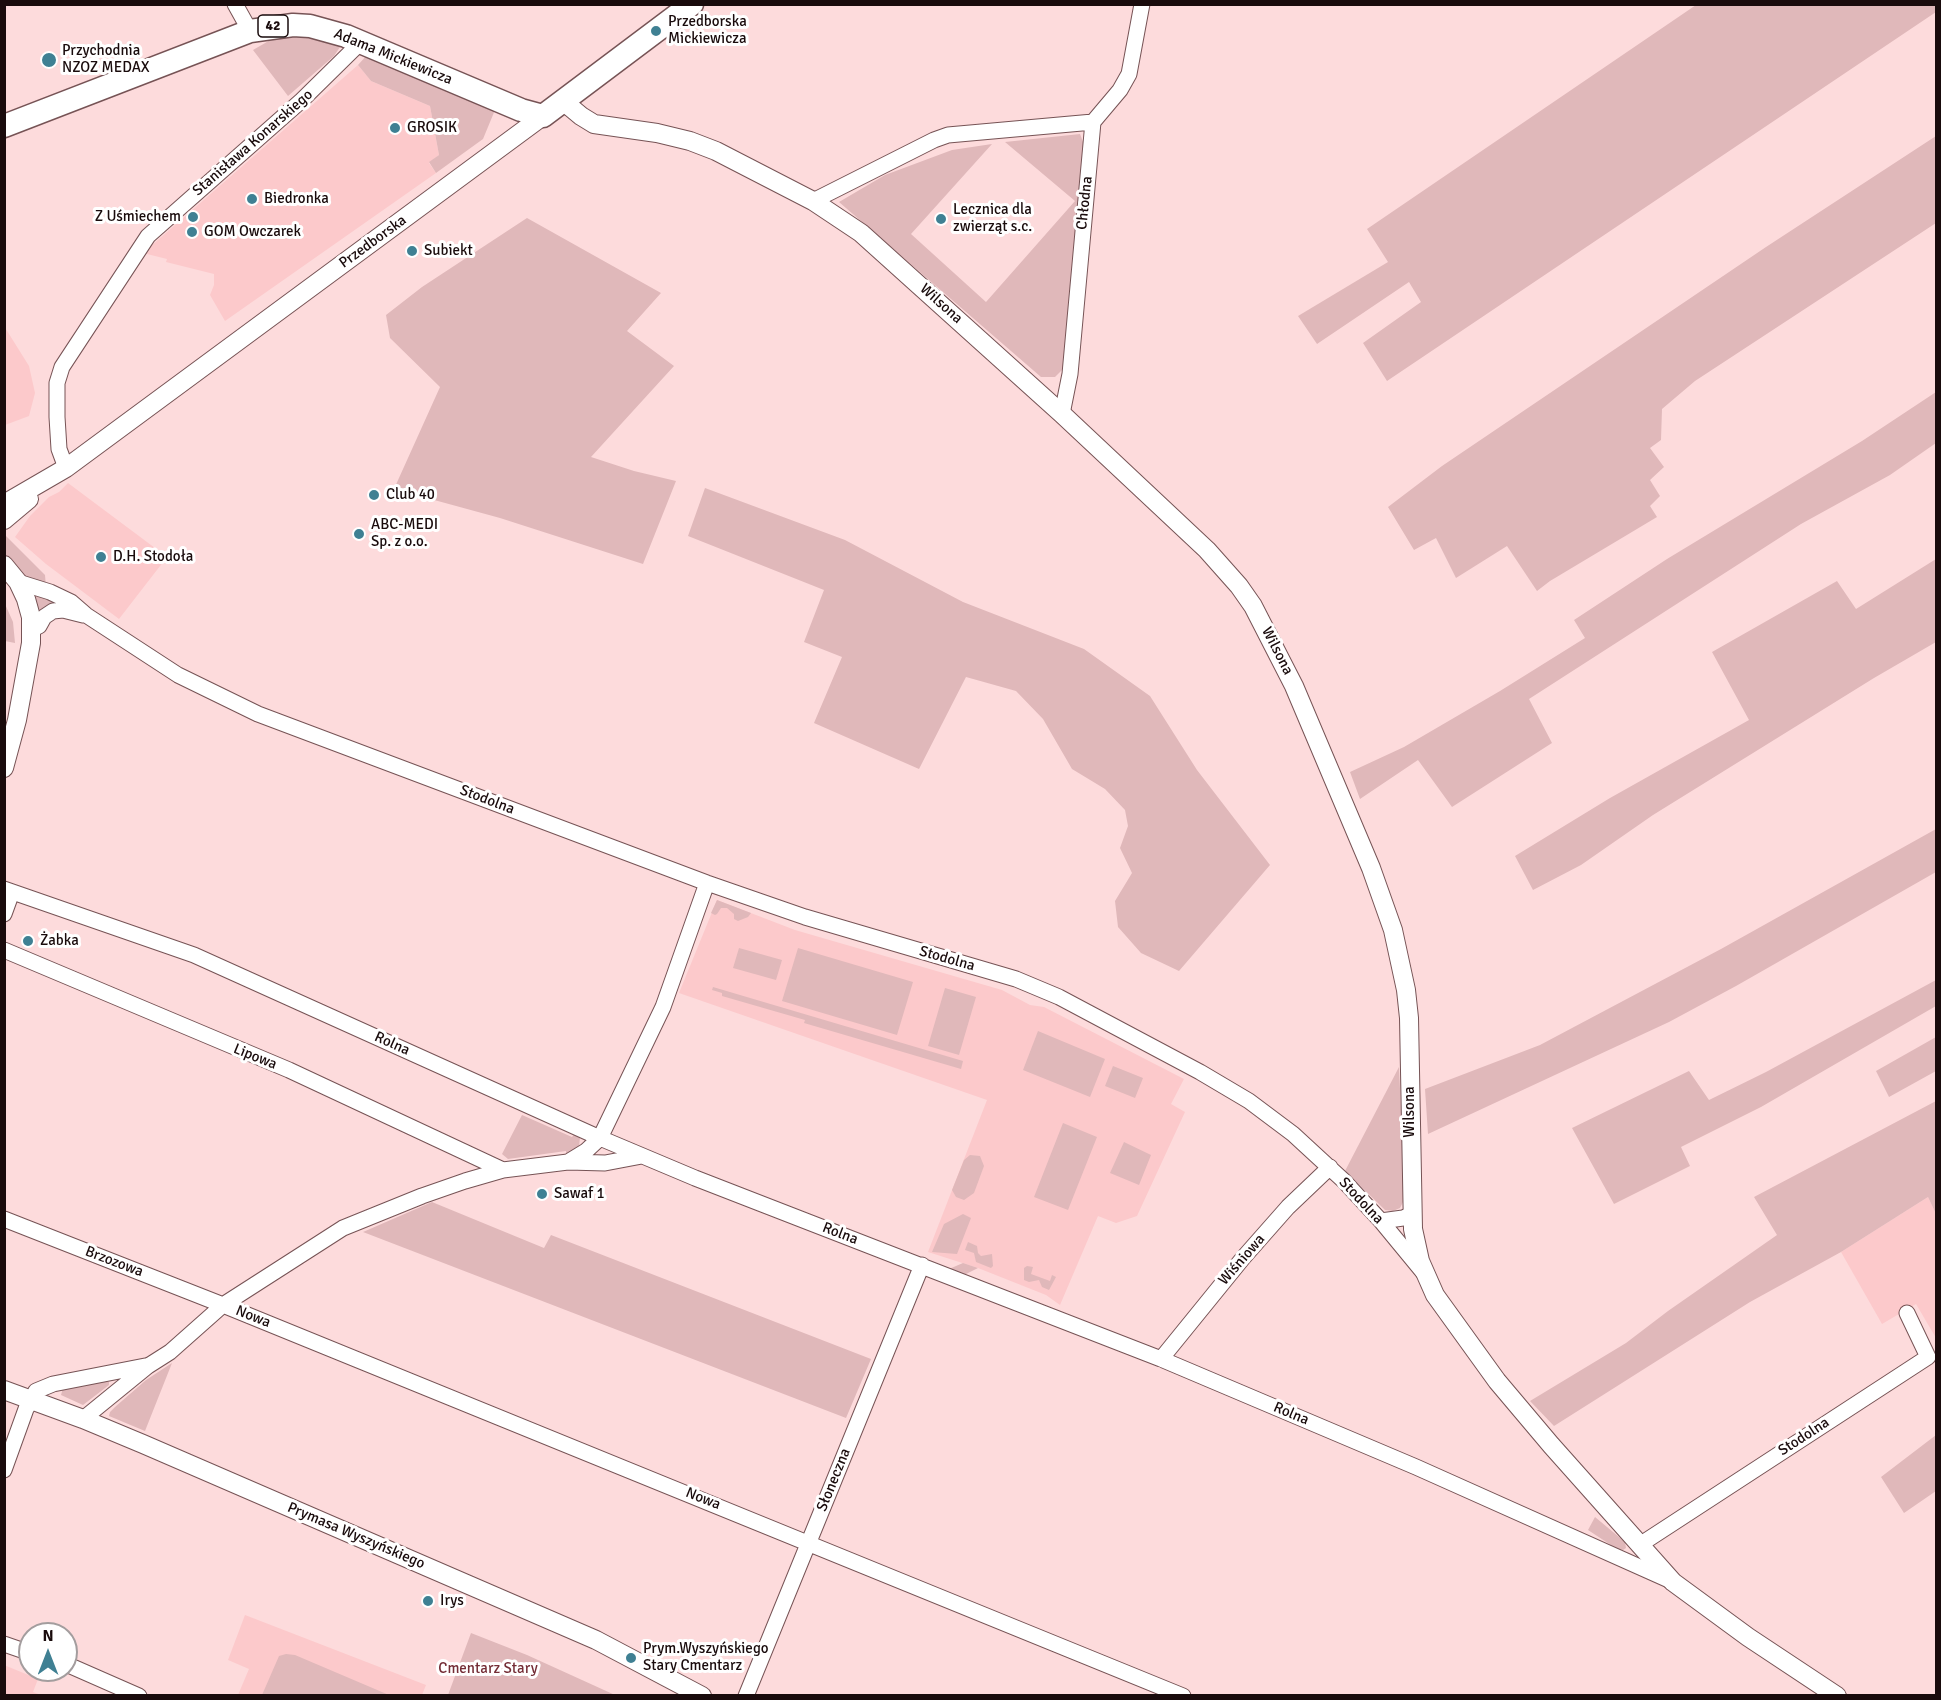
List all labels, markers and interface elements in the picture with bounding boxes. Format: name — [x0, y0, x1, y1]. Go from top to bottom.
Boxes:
place label: Przedborska Mickiewicza — [668, 13, 747, 48]
road number: 42 — [258, 15, 288, 37]
marker: Przedborska Mickiewicza — [649, 24, 663, 38]
street label: Adama Mickiewicza — [331, 25, 455, 89]
place label: Przychodnia NZOZ MEDAX — [62, 42, 150, 77]
marker: Przychodnia NZOZ MEDAX — [40, 51, 58, 69]
street label: Stanisława Konarskiego — [189, 86, 317, 200]
place label: GROSIK — [407, 119, 457, 137]
marker: GROSIK — [388, 121, 402, 135]
street label: Chłodna — [1073, 175, 1097, 231]
place label: Biedronka — [264, 190, 329, 208]
marker: Biedronka — [245, 192, 259, 206]
place label: Lecznica dla zwierząt s.c. — [953, 201, 1032, 236]
place label: Z Uśmiechem — [95, 208, 181, 226]
marker: Z Uśmiechem — [186, 210, 200, 224]
street label: Przedborska — [336, 212, 410, 272]
marker: Lecznica dla zwierząt s.c. — [934, 212, 948, 226]
place label: GOM Owczarek — [204, 223, 301, 241]
marker: GOM Owczarek — [185, 225, 199, 239]
place label: Subiekt — [424, 242, 473, 260]
marker: Subiekt — [405, 244, 419, 258]
street label: Wilsona — [916, 280, 966, 328]
place label: Club 40 — [386, 486, 435, 504]
marker: Club 40 — [367, 488, 381, 502]
place label: ABC-MEDI Sp. z o.o. — [371, 516, 438, 551]
marker: ABC-MEDI Sp. z o.o. — [352, 527, 366, 541]
place label: D.H. Stodoła — [113, 548, 193, 566]
marker: D.H. Stodoła — [94, 550, 108, 564]
street label: Wilsona — [1257, 624, 1297, 678]
street label: Stodolna — [457, 781, 517, 819]
place label: Żabka — [40, 932, 79, 950]
marker: Żabka — [21, 934, 35, 948]
street label: Stodolna — [917, 942, 977, 976]
street label: Rolna — [372, 1028, 412, 1060]
street label: Lipowa — [231, 1040, 279, 1074]
street label: Wilsona — [1401, 1086, 1419, 1138]
street label: Stodolna — [1335, 1174, 1387, 1228]
place label: Sawaf 1 — [554, 1185, 604, 1203]
marker: Sawaf 1 — [535, 1187, 549, 1201]
street label: Rolna — [820, 1219, 860, 1249]
street label: Wiśniowa — [1215, 1231, 1269, 1289]
street label: Brzozowa — [82, 1243, 146, 1281]
street label: Nowa — [233, 1302, 273, 1332]
street label: Rolna — [1271, 1399, 1311, 1429]
street label: Stodolna — [1775, 1414, 1833, 1460]
street label: Słoneczna — [813, 1446, 855, 1514]
street label: Nowa — [683, 1484, 723, 1514]
street label: Prymasa Wyszyńskiego — [285, 1499, 427, 1573]
place label: Irys — [440, 1592, 464, 1610]
marker: Irys — [421, 1594, 435, 1608]
north arrow — [18, 1622, 78, 1682]
text: N — [42, 1626, 54, 1646]
place label: Prym.Wyszyńskiego Stary Cmentarz — [643, 1640, 769, 1675]
marker: Prym.Wyszyńskiego Stary Cmentarz — [624, 1651, 638, 1665]
park label: Cmentarz Stary — [438, 1660, 538, 1678]

